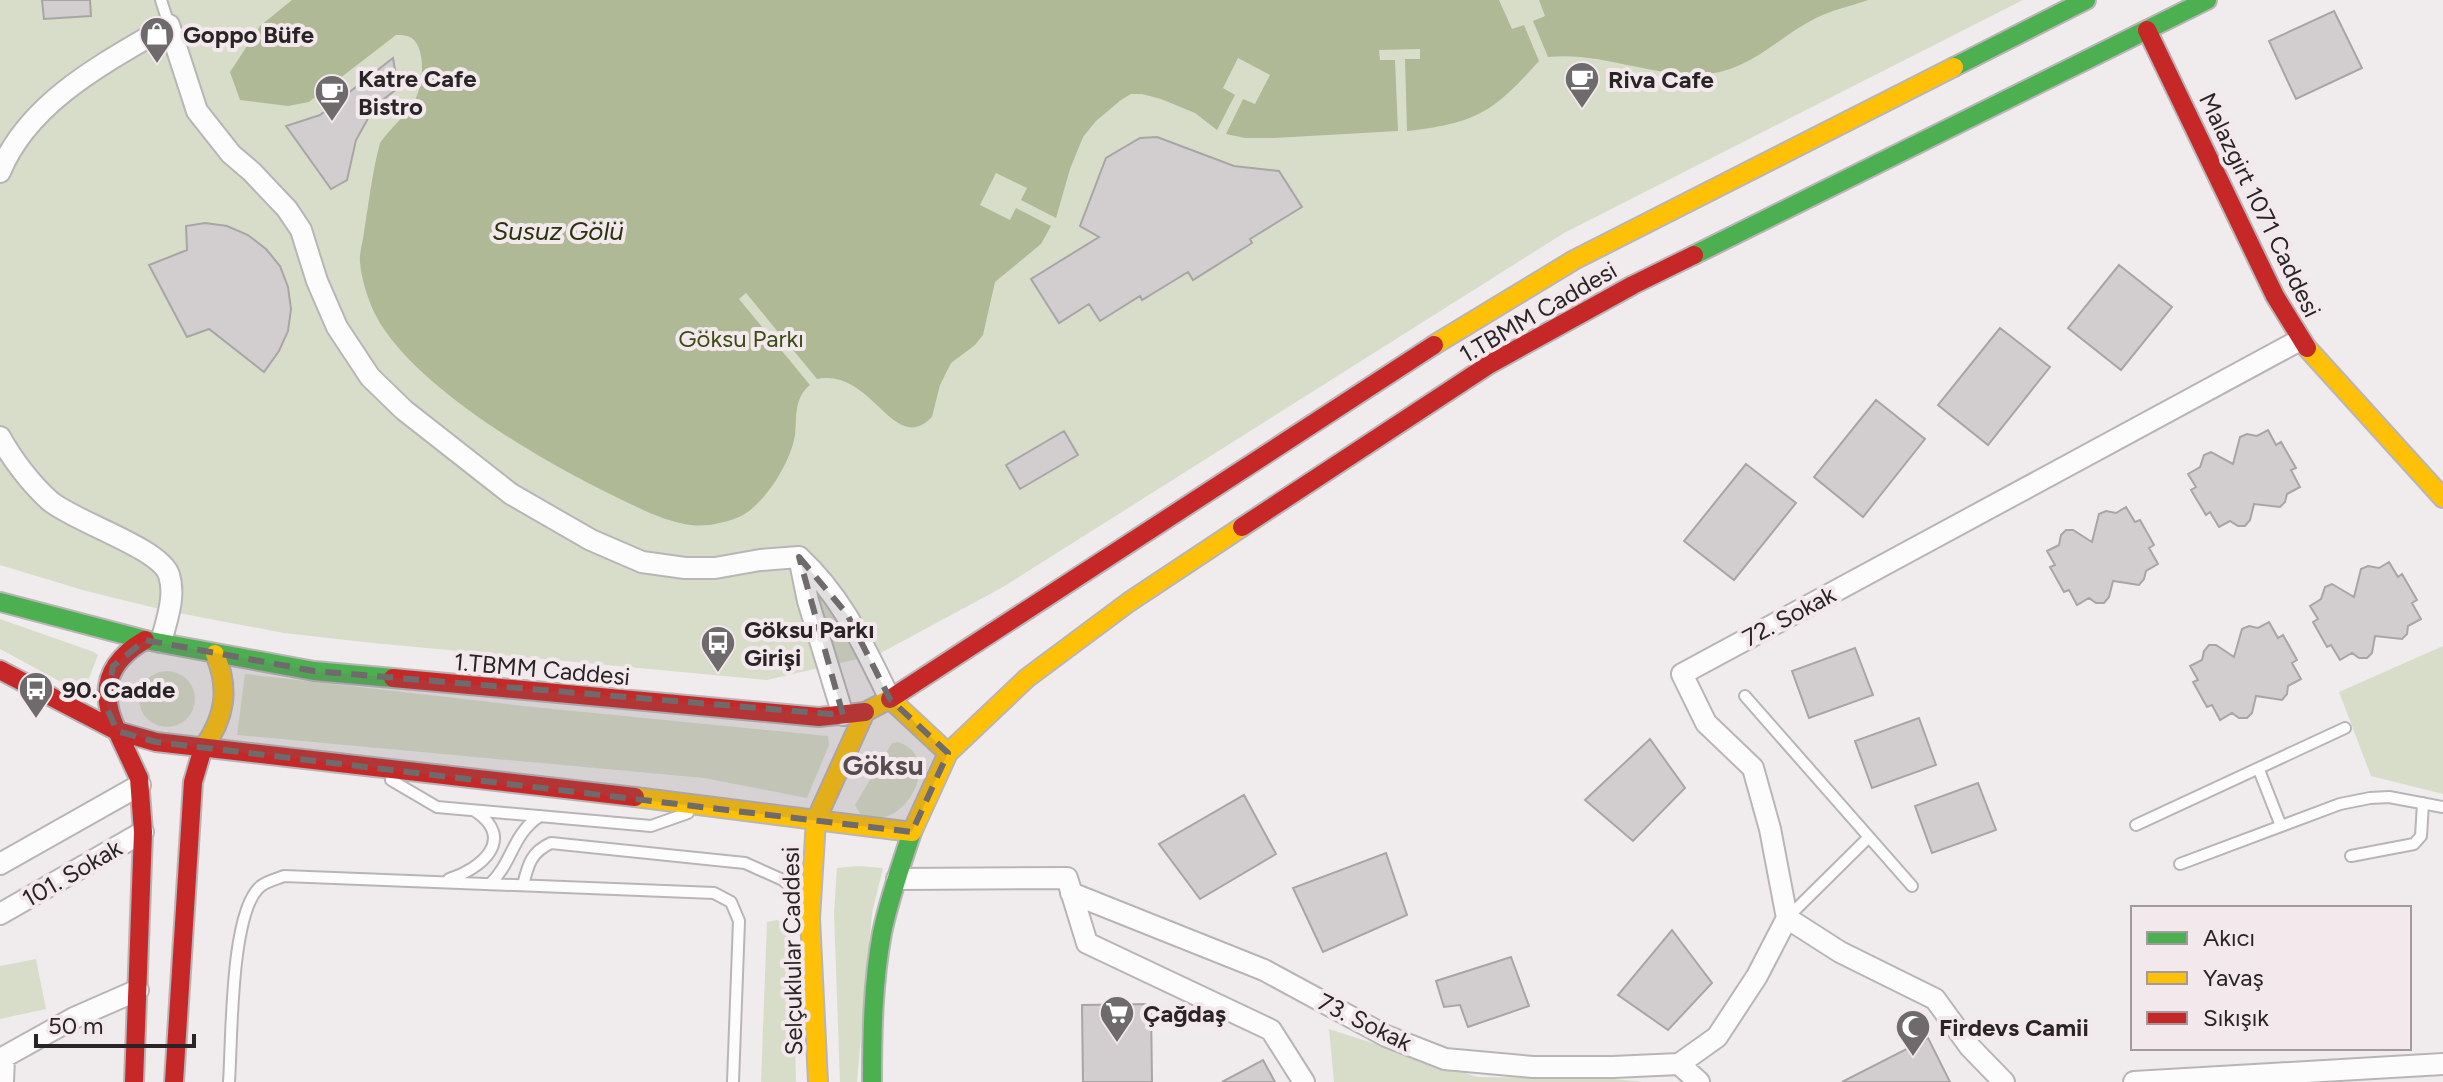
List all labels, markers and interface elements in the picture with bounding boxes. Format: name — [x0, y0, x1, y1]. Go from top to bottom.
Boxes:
shop icon: Goppo Büfe — [138, 15, 176, 65]
place label: Goppo Büfe — [183, 20, 314, 49]
cafe icon: Riva Cafe — [1563, 60, 1601, 110]
place label: Katre Cafe Bistro — [358, 64, 476, 121]
place label: Riva Cafe — [1608, 65, 1714, 94]
cafe icon: Katre Cafe Bistro — [313, 73, 351, 123]
street label: Malazgirt 1071 Caddesi — [2193, 88, 2327, 322]
water label: Susuz Gölü — [492, 215, 624, 247]
street label: 1.TBMM Caddesi — [1454, 255, 1622, 369]
park label: Göksu Parkı — [678, 324, 804, 353]
street label: 72. Sokak — [1738, 579, 1841, 653]
place label: Göksu Parkı Girişi — [744, 615, 875, 672]
bus stop icon: Göksu Parkı Girişi — [699, 624, 737, 674]
street label: 1.TBMM Caddesi — [453, 647, 631, 691]
bus stop icon: 90. Cadde — [17, 670, 55, 720]
place label: 90. Cadde — [62, 675, 175, 704]
district label: Göksu — [842, 748, 924, 782]
street label: 101. Sokak — [17, 833, 127, 913]
street label: Selçuklular Caddesi — [776, 846, 808, 1056]
legend — [2131, 906, 2411, 1050]
text: Akıcı — [2203, 923, 2255, 952]
text: Yavaş — [2203, 963, 2264, 992]
street label: 73. Sokak — [1313, 987, 1417, 1057]
supermarket icon: Çağdaş — [1098, 994, 1136, 1044]
scale bar — [36, 998, 194, 1048]
place label: Çağdaş — [1143, 999, 1226, 1028]
text: Sıkışık — [2203, 1003, 2269, 1032]
mosque icon: Firdevs Camii — [1894, 1008, 1932, 1058]
text: 50 m — [48, 1011, 104, 1040]
place label: Firdevs Camii — [1939, 1013, 2089, 1042]

